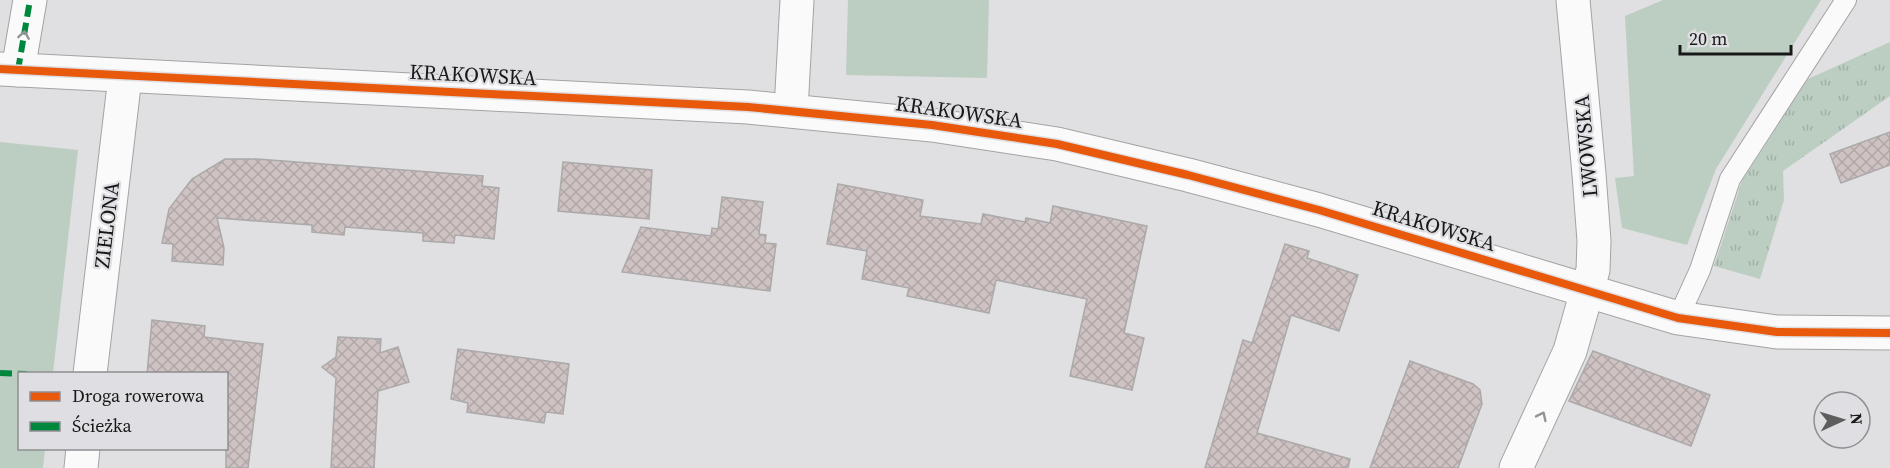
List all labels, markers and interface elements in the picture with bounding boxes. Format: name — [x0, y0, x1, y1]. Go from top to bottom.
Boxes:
scale bar — [1680, 18, 1791, 56]
text: 20 m — [1689, 26, 1727, 51]
one-way arrow — [17, 31, 30, 41]
street label: KRAKOWSKA — [409, 57, 538, 92]
street label: KRAKOWSKA — [894, 88, 1024, 135]
street label: LWOWSKA — [1567, 94, 1604, 198]
street label: ZIELONA — [87, 180, 126, 270]
street label: KRAKOWSKA — [1369, 193, 1499, 258]
legend — [18, 372, 228, 450]
text: Droga rowerowa — [72, 383, 205, 408]
north arrow — [1812, 390, 1872, 450]
one-way arrow — [1535, 411, 1547, 422]
text: N — [1846, 412, 1868, 426]
text: Ścieżka — [72, 413, 133, 438]

